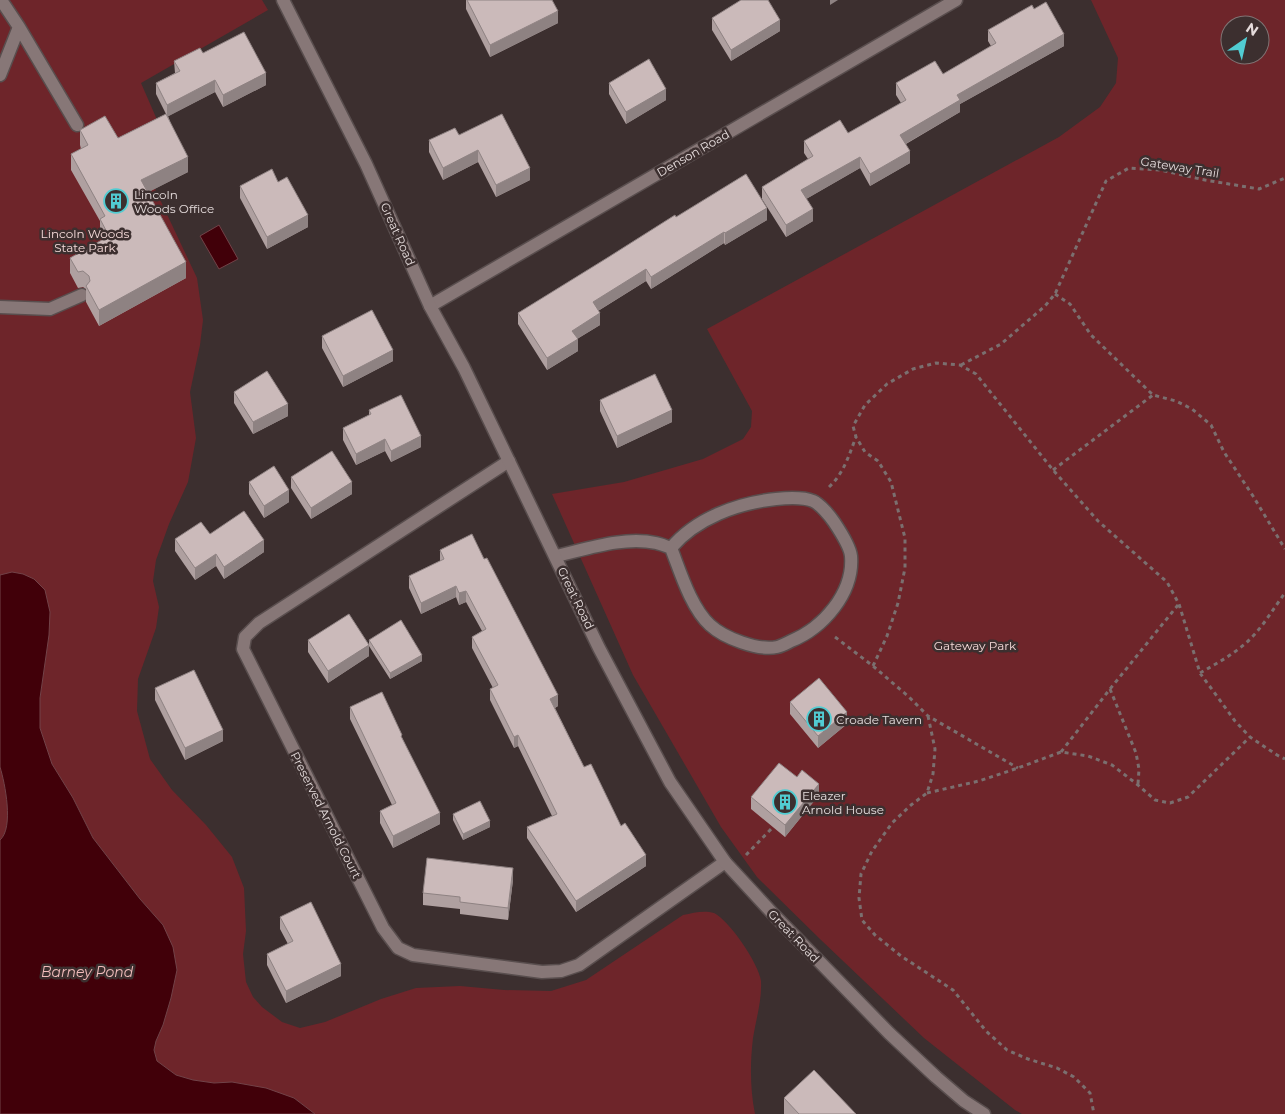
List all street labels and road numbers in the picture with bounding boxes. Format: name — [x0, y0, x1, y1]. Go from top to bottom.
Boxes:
street label: Denson Road — [654, 126, 732, 180]
street label: Gateway Trail — [1140, 153, 1220, 181]
street label: Great Road — [377, 200, 419, 268]
street label: Great Road — [554, 564, 598, 632]
street label: Preserved Arnold Court — [287, 749, 365, 881]
street label: Great Road — [765, 907, 823, 965]

